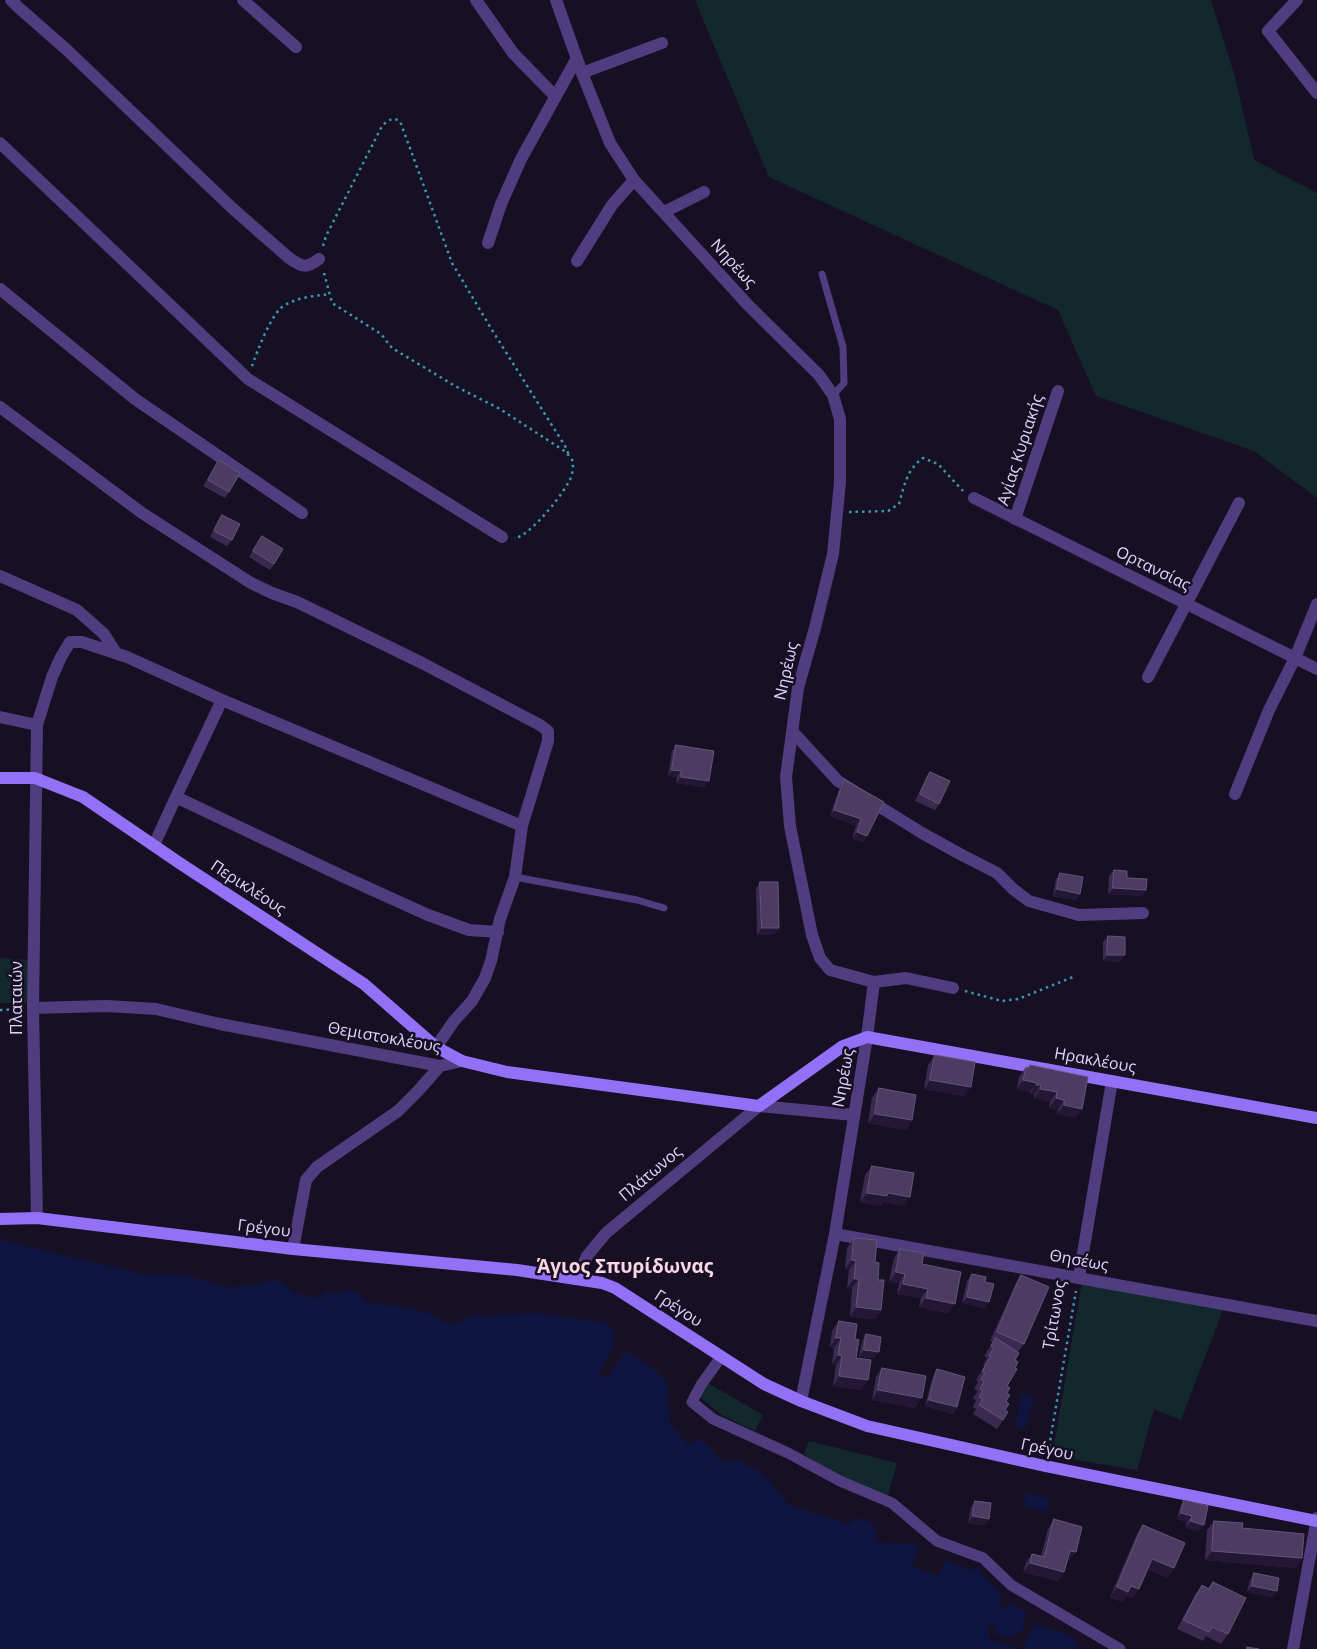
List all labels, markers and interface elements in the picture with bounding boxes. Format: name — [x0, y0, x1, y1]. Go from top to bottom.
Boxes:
street label: Νηρέως — [706, 236, 760, 292]
street label: Αγίας Κυριακής — [994, 392, 1048, 508]
street label: Ορτανσίας — [1112, 543, 1194, 595]
street label: Νηρέως — [771, 640, 803, 702]
street label: Περικλέους — [207, 857, 289, 919]
street label: Πλαταιών — [7, 961, 27, 1035]
street label: Θεμιστοκλέους — [326, 1019, 442, 1057]
street label: Ηρακλέους — [1053, 1044, 1137, 1078]
street label: Νηρέως — [829, 1047, 859, 1109]
street label: Πλάτωνος — [616, 1142, 686, 1206]
street label: Γρέγου — [236, 1216, 292, 1242]
street label: Θησέως — [1048, 1246, 1110, 1276]
district label: Άγιος Σπυρίδωνας — [537, 1257, 713, 1279]
street label: Τρίτωνος — [1039, 1279, 1071, 1351]
street label: Γρέγου — [650, 1286, 706, 1332]
street label: Γρέγου — [1019, 1435, 1075, 1465]

